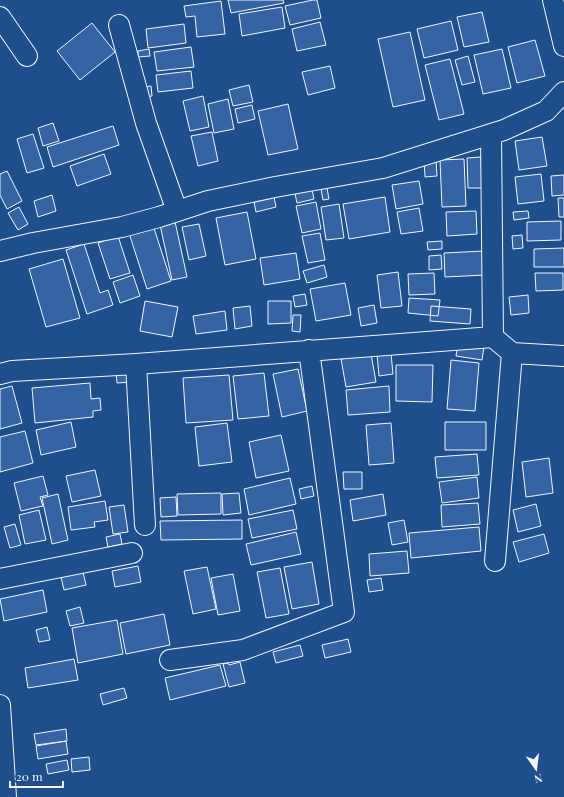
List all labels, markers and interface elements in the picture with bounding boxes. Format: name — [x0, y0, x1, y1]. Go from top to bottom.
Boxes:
north arrow — [516, 749, 556, 789]
scale bar — [10, 763, 63, 789]
text: 20 m — [16, 768, 43, 784]
text: N — [533, 771, 544, 787]

